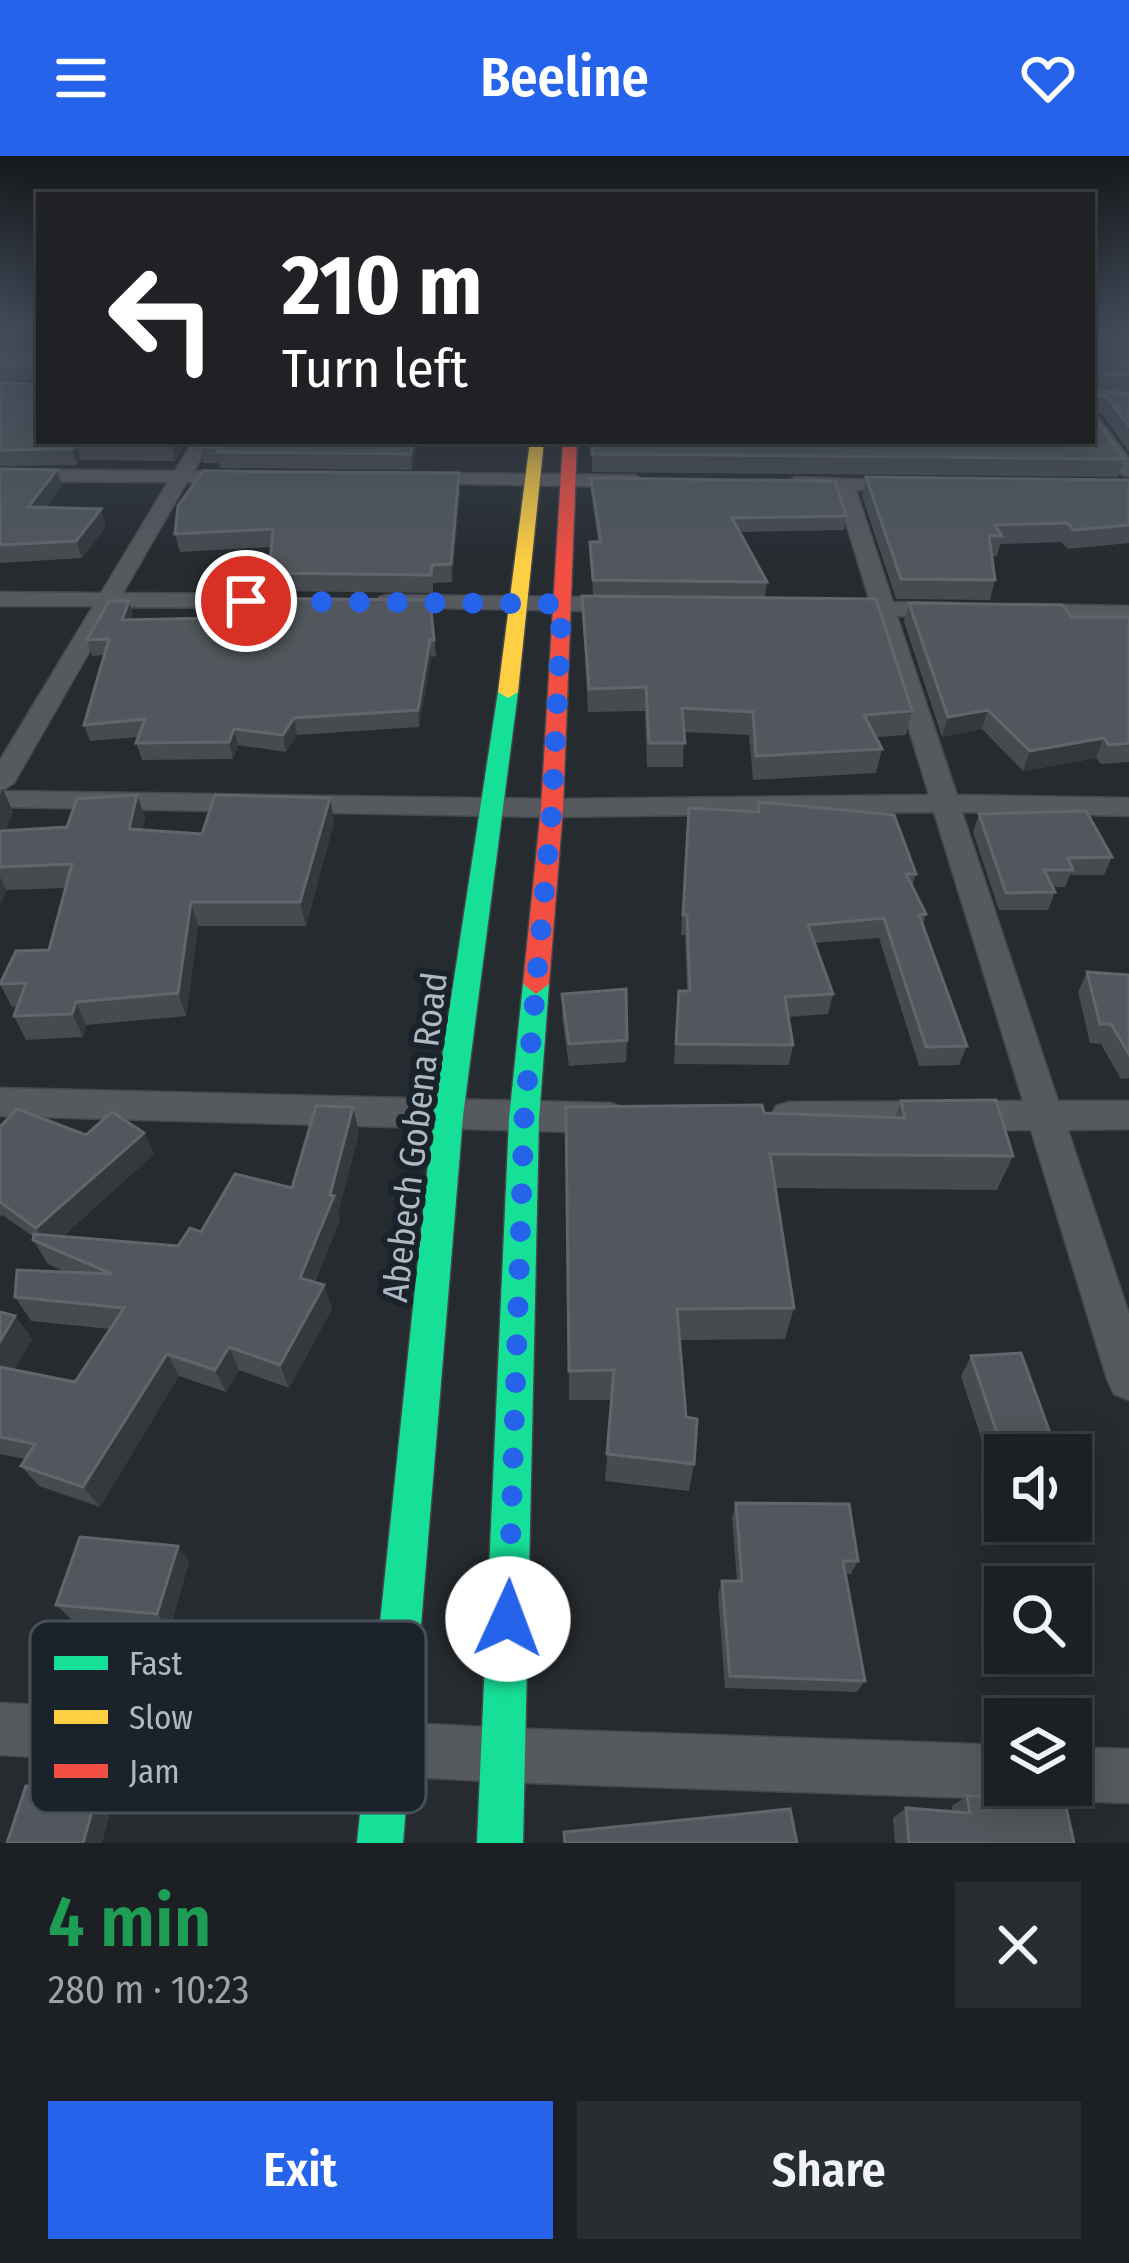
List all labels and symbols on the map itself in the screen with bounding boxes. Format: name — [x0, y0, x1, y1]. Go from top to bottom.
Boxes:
pin — [195, 550, 297, 652]
street label: Abebech Gobena Road — [373, 970, 457, 1304]
position arrow — [445, 1556, 571, 1682]
legend — [30, 1621, 426, 1813]
text: Fast — [129, 1644, 183, 1684]
text: Slow — [129, 1698, 193, 1738]
text: Jam — [129, 1752, 180, 1792]

